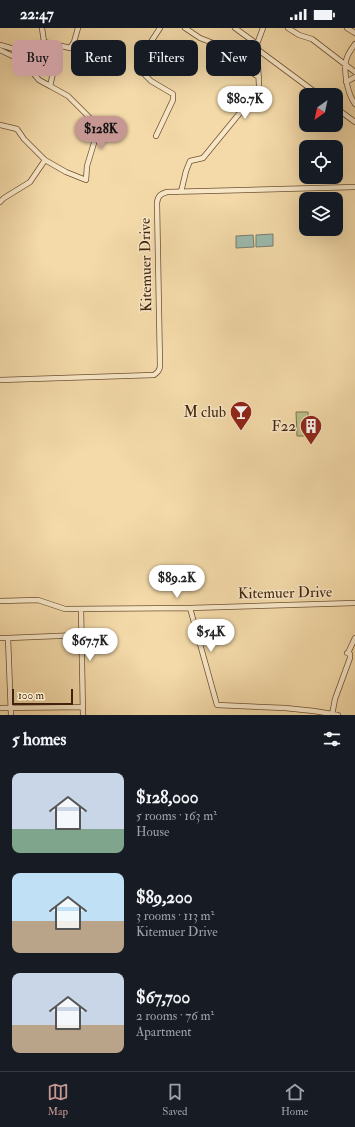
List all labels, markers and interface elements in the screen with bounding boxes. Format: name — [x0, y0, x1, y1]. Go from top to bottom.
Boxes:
text: 22:47 — [20, 5, 54, 24]
chip: Buy — [12, 40, 63, 76]
chip: Rent — [71, 40, 126, 76]
chip: Filters — [134, 40, 198, 76]
chip: New — [206, 40, 261, 76]
pin: $80.7K — [212, 86, 278, 120]
north arrow — [299, 88, 343, 132]
map controls — [299, 88, 343, 236]
text: $80.7K — [226, 91, 264, 107]
pin: $128K — [73, 116, 129, 150]
text: $128K — [84, 121, 118, 137]
button: locate — [299, 140, 343, 184]
button: layers — [299, 192, 343, 236]
street label: Kitemuer Drive — [136, 218, 156, 312]
bar icon: M club — [228, 399, 254, 432]
place label: M club — [183, 403, 226, 422]
building icon: F22 — [298, 413, 324, 446]
place label: F22 — [271, 417, 296, 436]
pin: $89.2K — [144, 565, 210, 599]
text: $89.2K — [158, 570, 196, 586]
street label: Kitemuer Drive — [238, 583, 332, 603]
pin: $54K — [187, 619, 235, 653]
text: $54K — [197, 624, 225, 640]
pin: $67.7K — [57, 628, 123, 662]
text: $67.7K — [72, 633, 108, 649]
scale bar — [12, 687, 73, 706]
text: 100 m — [18, 689, 44, 702]
icon: filters — [321, 728, 343, 750]
text: 5 homes — [12, 729, 66, 750]
text: $128,000 — [136, 787, 198, 808]
icon: home — [44, 789, 92, 837]
text: 5 rooms · 163 m² — [136, 808, 217, 824]
text: House — [136, 824, 169, 840]
text: $89,200 — [136, 887, 192, 908]
icon: home — [44, 889, 92, 937]
text: 3 rooms · 113 m² — [136, 908, 214, 924]
text: Kitemuer Drive — [136, 924, 218, 940]
text: $67,700 — [136, 987, 190, 1008]
icon: home — [44, 989, 92, 1037]
text: 2 rooms · 76 m² — [136, 1008, 214, 1024]
text: Apartment — [136, 1024, 192, 1040]
tab: Map — [47, 1081, 69, 1118]
tab: Saved — [162, 1081, 187, 1118]
tab: Home — [281, 1081, 308, 1118]

